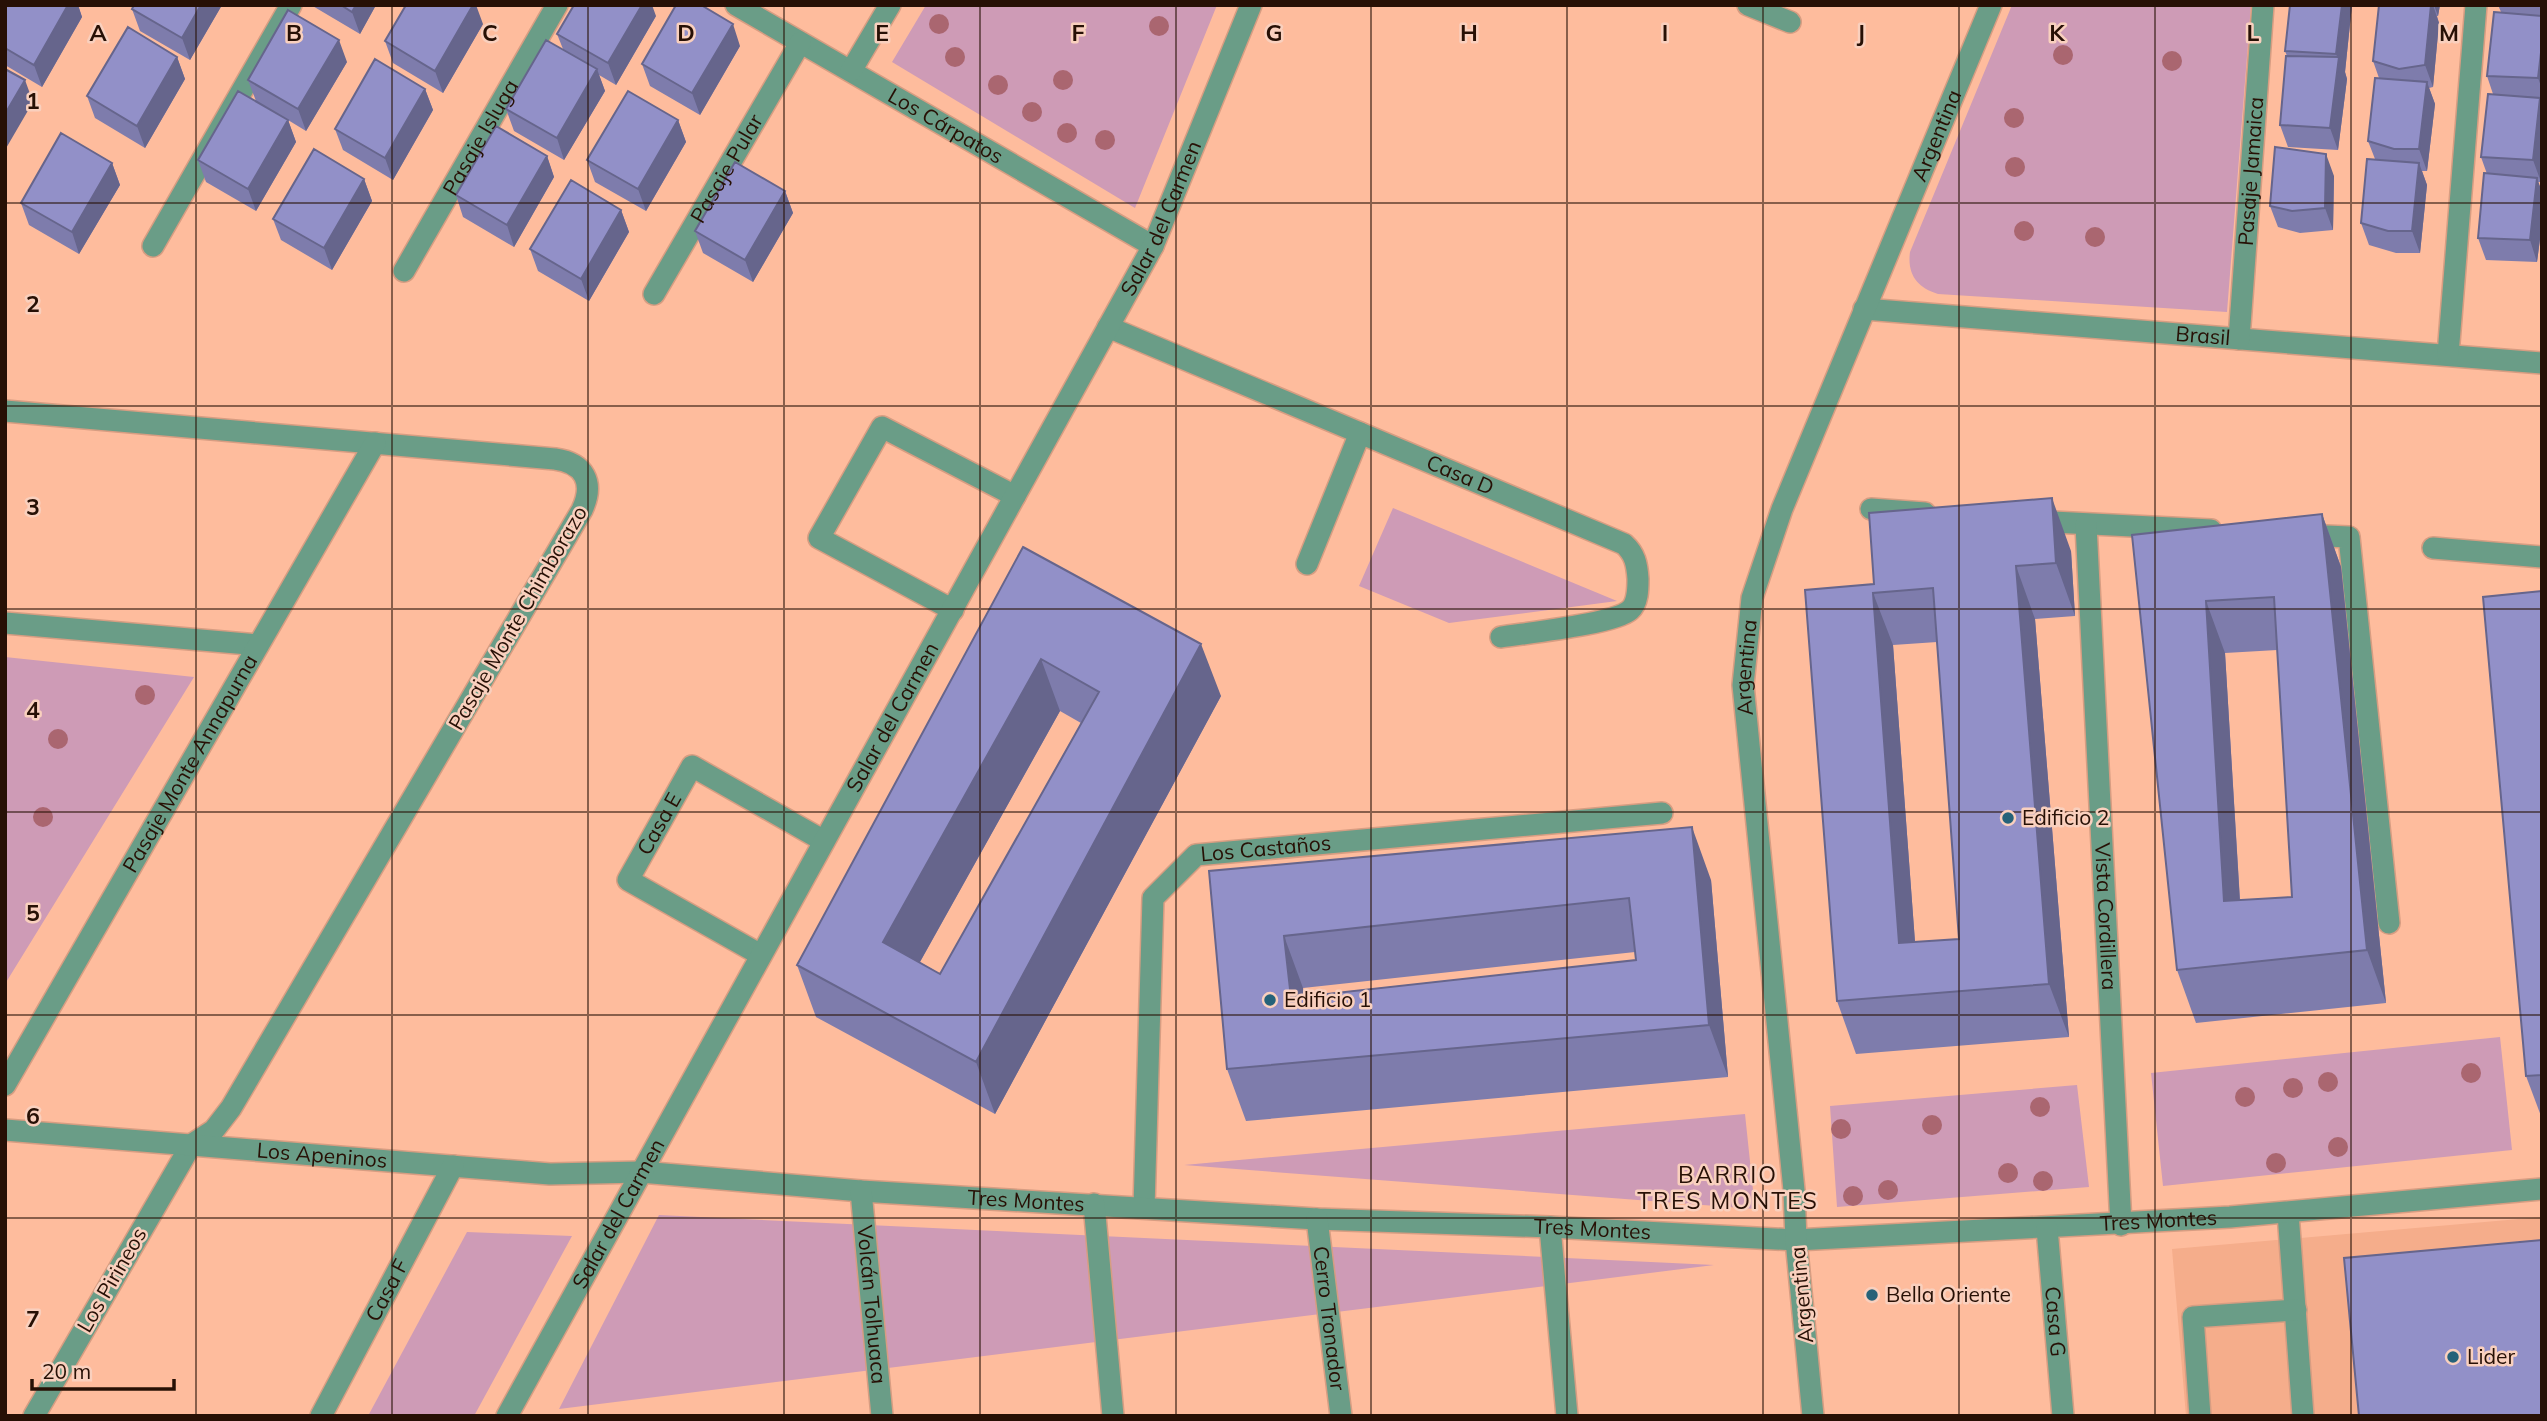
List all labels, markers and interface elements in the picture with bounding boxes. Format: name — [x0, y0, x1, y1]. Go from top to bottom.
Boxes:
text: A — [89, 18, 107, 47]
text: B — [286, 18, 302, 47]
text: C — [482, 18, 498, 47]
text: D — [677, 18, 695, 47]
text: E — [875, 18, 889, 47]
text: F — [1071, 18, 1085, 47]
text: G — [1265, 18, 1283, 47]
text: H — [1460, 18, 1478, 47]
text: I — [1662, 18, 1668, 47]
text: J — [1857, 18, 1865, 47]
text: K — [2049, 18, 2066, 47]
text: L — [2247, 18, 2260, 47]
text: M — [2439, 18, 2459, 47]
street label: Pasaje Isluga — [436, 75, 523, 199]
street label: Los Cárpatos — [884, 82, 1008, 169]
text: 1 — [26, 86, 40, 115]
street label: Argentina — [1905, 86, 1966, 185]
street label: Pasaje Jamaica — [2232, 96, 2268, 247]
street label: Pasaje Pular — [684, 109, 768, 227]
street label: Salar del Carmen — [1114, 137, 1206, 300]
text: 2 — [26, 289, 40, 318]
street label: Brasil — [2175, 320, 2231, 350]
street label: Casa D — [1423, 448, 1498, 500]
text: 3 — [26, 492, 40, 521]
street label: Pasaje Monte Chimborazo — [442, 501, 592, 734]
street label: Argentina — [1729, 618, 1762, 717]
street label: Salar del Carmen — [840, 637, 944, 796]
street label: Pasaje Monte Annapurna — [116, 649, 262, 877]
text: 4 — [26, 695, 40, 724]
street label: Casa E — [631, 788, 686, 859]
place label: Edificio 2 — [2022, 804, 2109, 830]
marker: Edificio 2 — [2000, 810, 2016, 826]
street label: Los Castaños — [1199, 829, 1332, 867]
street label: Vista Cordillera — [2090, 842, 2123, 991]
text: 5 — [26, 898, 40, 927]
place label: Edificio 1 — [1284, 986, 1371, 1012]
marker: Edificio 1 — [1262, 992, 1278, 1008]
text: 6 — [26, 1101, 40, 1130]
street label: Salar del Carmen — [566, 1134, 670, 1293]
street label: Los Apeninos — [256, 1136, 388, 1173]
district label: BARRIO TRES MONTES — [1637, 1160, 1819, 1215]
street label: Tres Montes — [967, 1184, 1086, 1217]
street label: Tres Montes — [2099, 1204, 2218, 1236]
street label: Tres Montes — [1533, 1212, 1652, 1244]
street label: Los Pirineos — [71, 1222, 152, 1337]
street label: Volcán Tolhuaca — [852, 1224, 893, 1385]
street label: Cerro Tronador — [1308, 1244, 1352, 1392]
street label: Argentina — [1784, 1246, 1818, 1344]
street label: Casa F — [359, 1254, 414, 1326]
place label: Bella Oriente — [1886, 1281, 2011, 1307]
street label: Casa G — [2040, 1285, 2072, 1358]
marker: Bella Oriente — [1864, 1287, 1880, 1303]
text: 7 — [26, 1304, 40, 1333]
place label: Lider — [2467, 1343, 2515, 1369]
scale bar — [32, 1348, 173, 1392]
marker: Lider — [2445, 1349, 2461, 1365]
text: 20 m — [42, 1358, 91, 1384]

